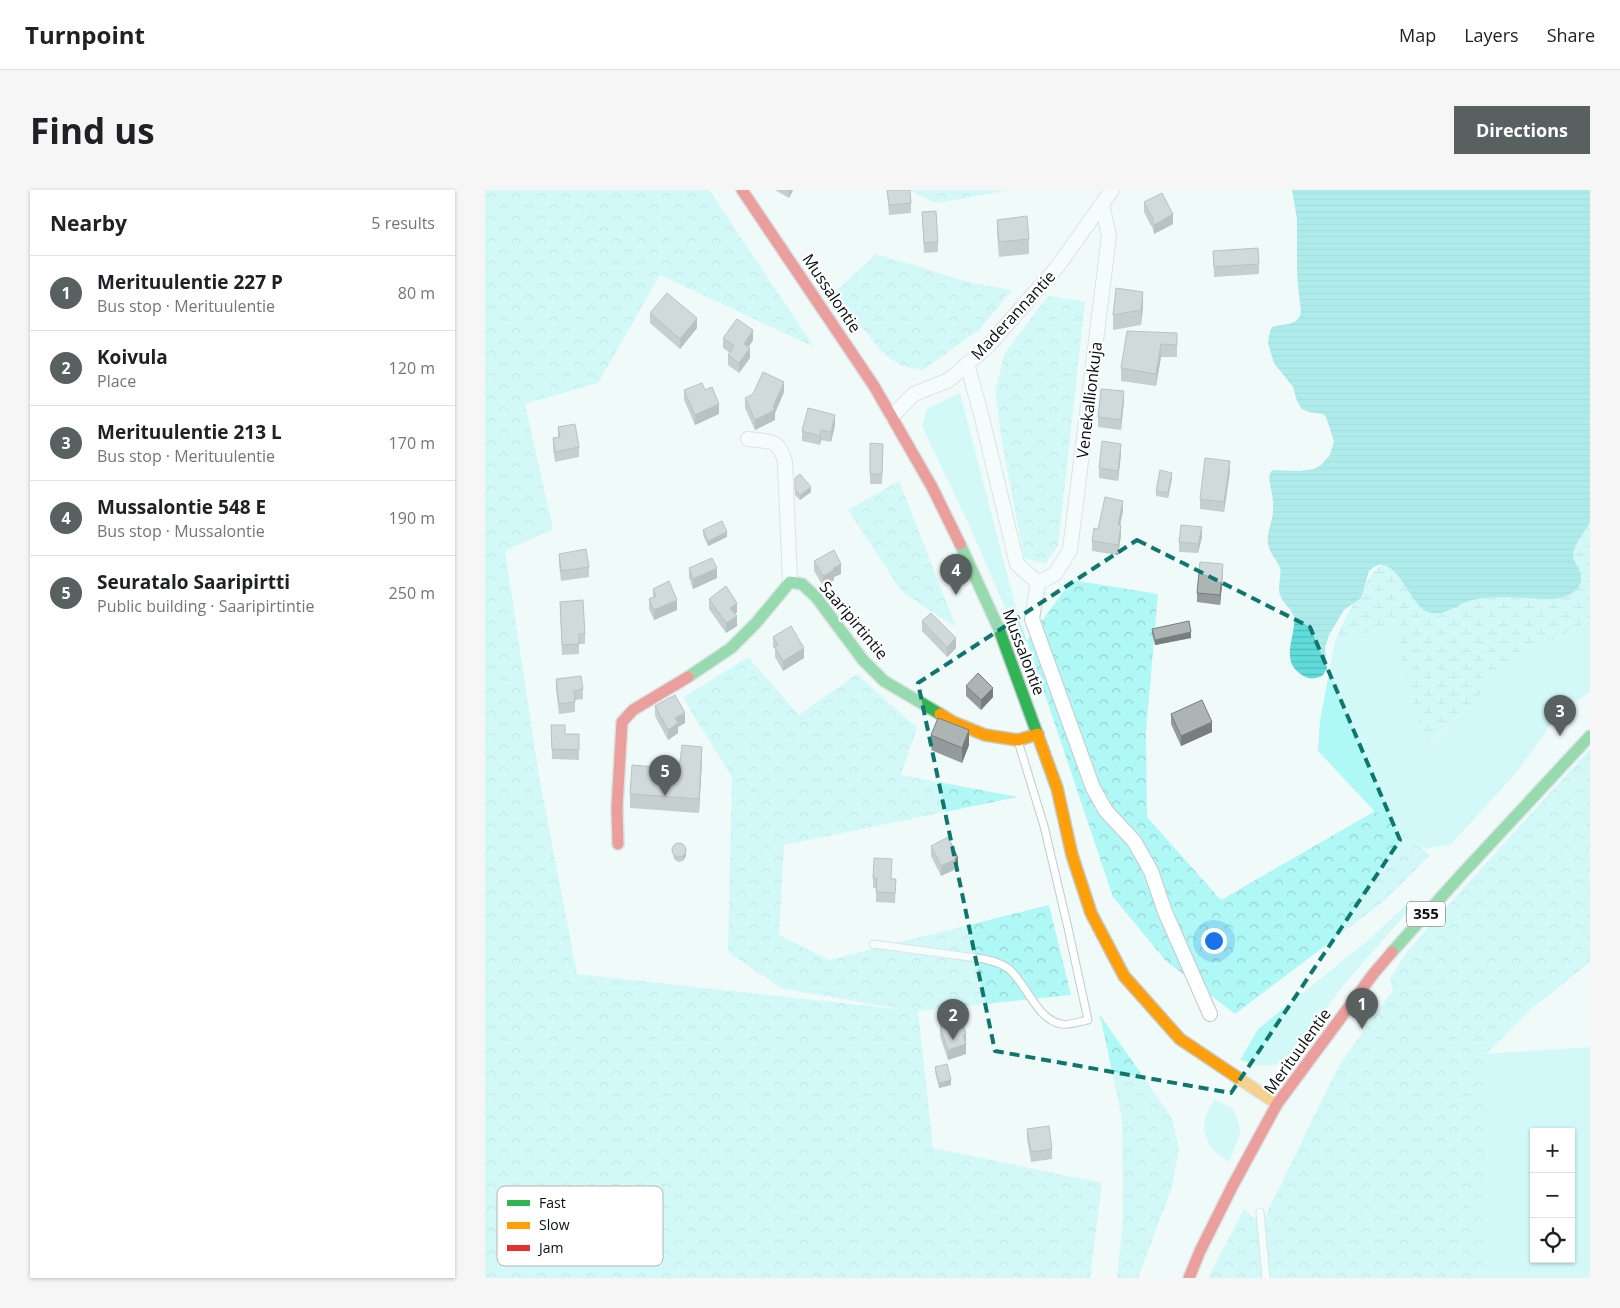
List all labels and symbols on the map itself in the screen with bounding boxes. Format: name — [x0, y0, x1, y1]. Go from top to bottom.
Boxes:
street label: Mussalontie — [798, 249, 866, 337]
street label: Maderannantie — [966, 266, 1060, 364]
street label: Venekallionkuja — [1071, 340, 1107, 460]
pin: 4 — [940, 554, 972, 595]
street label: Saaripirtintie — [815, 576, 893, 664]
street label: Mussalontie — [998, 606, 1050, 698]
pin: 3 — [1544, 695, 1576, 736]
pin: 5 — [649, 755, 681, 796]
road number: 355 — [1407, 902, 1445, 926]
your location — [1201, 928, 1227, 954]
pin: 1 — [1346, 988, 1378, 1029]
pin: 2 — [937, 999, 969, 1040]
street label: Merituulentie — [1258, 1004, 1336, 1098]
legend — [497, 1186, 663, 1266]
text: Fast — [539, 1193, 566, 1212]
text: Slow — [539, 1215, 570, 1234]
text: Jam — [537, 1238, 564, 1257]

